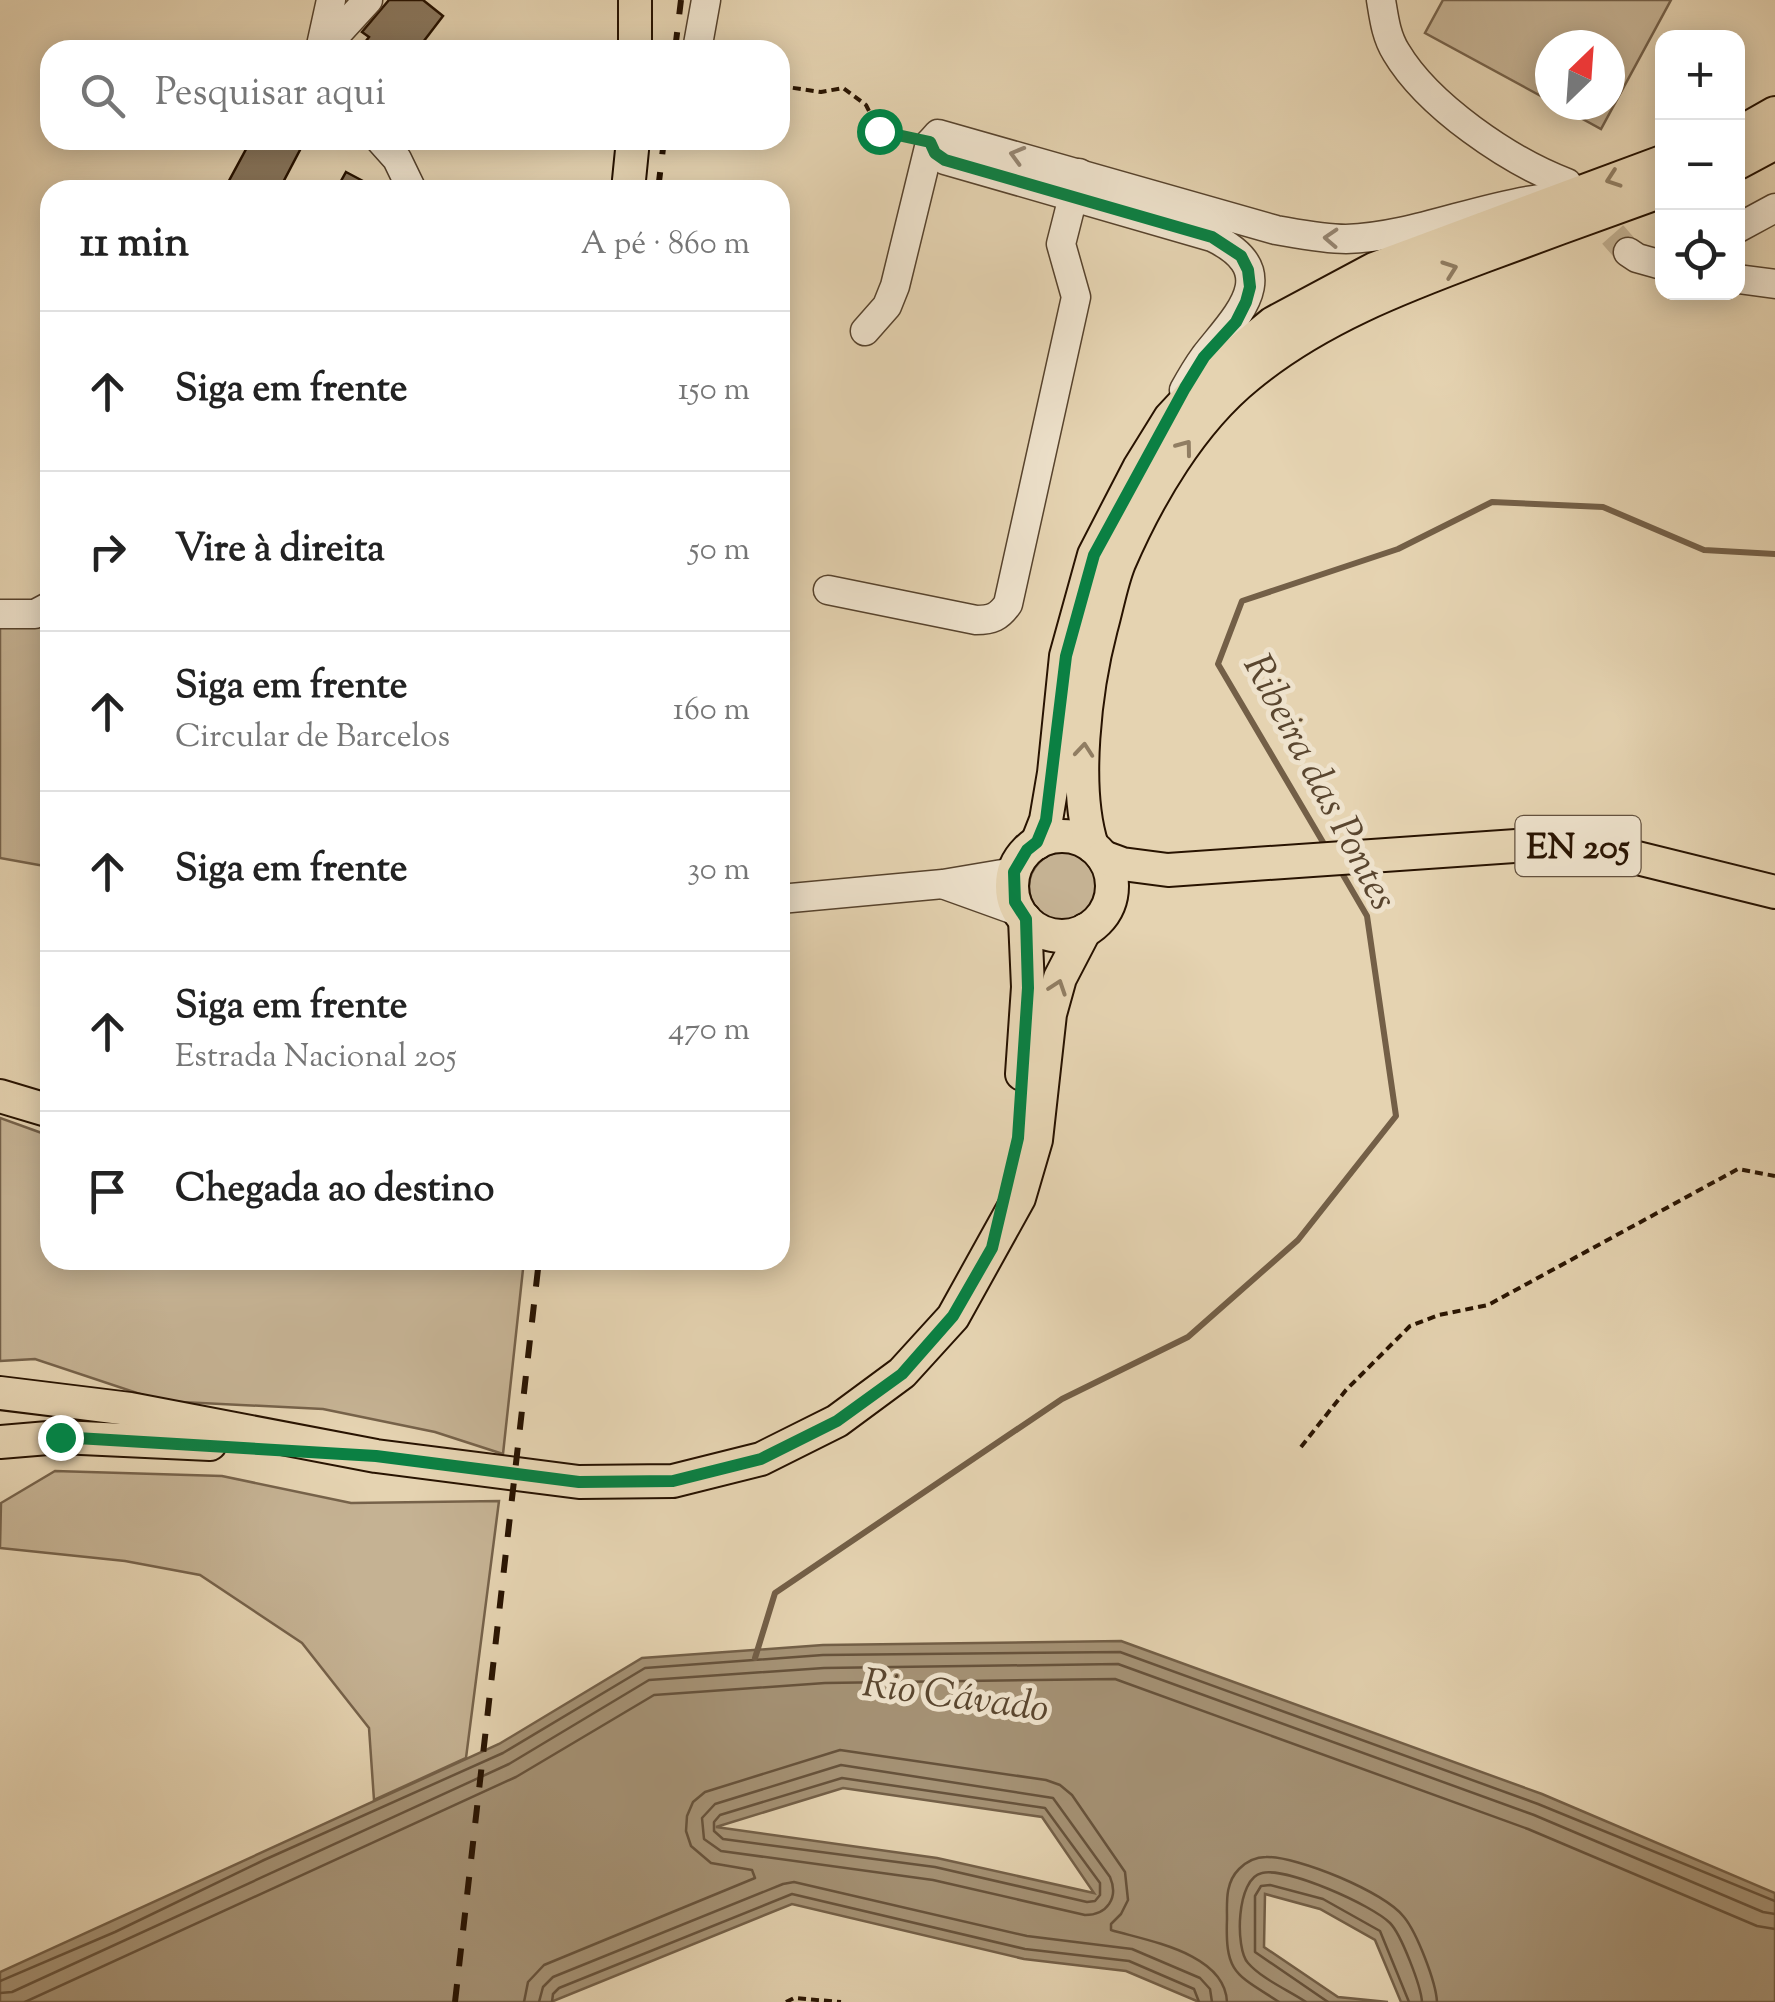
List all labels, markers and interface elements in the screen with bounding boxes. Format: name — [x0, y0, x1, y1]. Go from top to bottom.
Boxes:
north arrow — [1535, 30, 1625, 120]
map controls — [1655, 30, 1745, 300]
button: + — [1655, 30, 1745, 120]
search box — [40, 40, 790, 150]
icon: search — [75, 68, 130, 123]
text: Pesquisar aqui — [155, 68, 386, 122]
route start — [857, 109, 903, 155]
button: − — [1655, 120, 1745, 210]
one-way arrow — [1010, 146, 1027, 167]
one-way arrow — [1606, 167, 1623, 188]
button: locate — [1655, 210, 1745, 300]
text: 11 min — [80, 215, 189, 275]
text: A pé · 860 m — [581, 222, 750, 268]
one-way arrow — [1323, 227, 1339, 248]
one-way arrow — [1440, 260, 1457, 281]
icon: ahead — [80, 364, 135, 419]
text: Siga em frente — [175, 364, 408, 418]
text: 150 m — [678, 368, 750, 414]
one-way arrow — [1173, 440, 1190, 458]
icon: right — [80, 524, 135, 579]
text: Vire à direita — [175, 524, 385, 578]
text: 50 m — [689, 528, 750, 574]
water label: Ribeira das Pontes — [1227, 645, 1409, 921]
text: Siga em frente — [175, 661, 408, 715]
icon: ahead — [80, 684, 135, 739]
text: 160 m — [673, 688, 750, 734]
text: Circular de Barcelos — [175, 715, 450, 761]
one-way arrow — [1073, 742, 1094, 758]
road number: EN 205 — [1516, 816, 1640, 876]
icon: ahead — [80, 844, 135, 899]
text: Siga em frente — [175, 844, 408, 898]
text: 30 m — [687, 848, 750, 894]
one-way arrow — [1047, 980, 1067, 997]
text: Siga em frente — [175, 981, 408, 1035]
icon: ahead — [80, 1004, 135, 1059]
text: 470 m — [668, 1008, 750, 1054]
text: Estrada Nacional 205 — [175, 1035, 457, 1081]
icon: arrive — [80, 1164, 135, 1219]
text: Chegada ao destino — [175, 1164, 494, 1218]
route end — [38, 1415, 84, 1461]
water label: Rio Cávado — [859, 1657, 1052, 1740]

